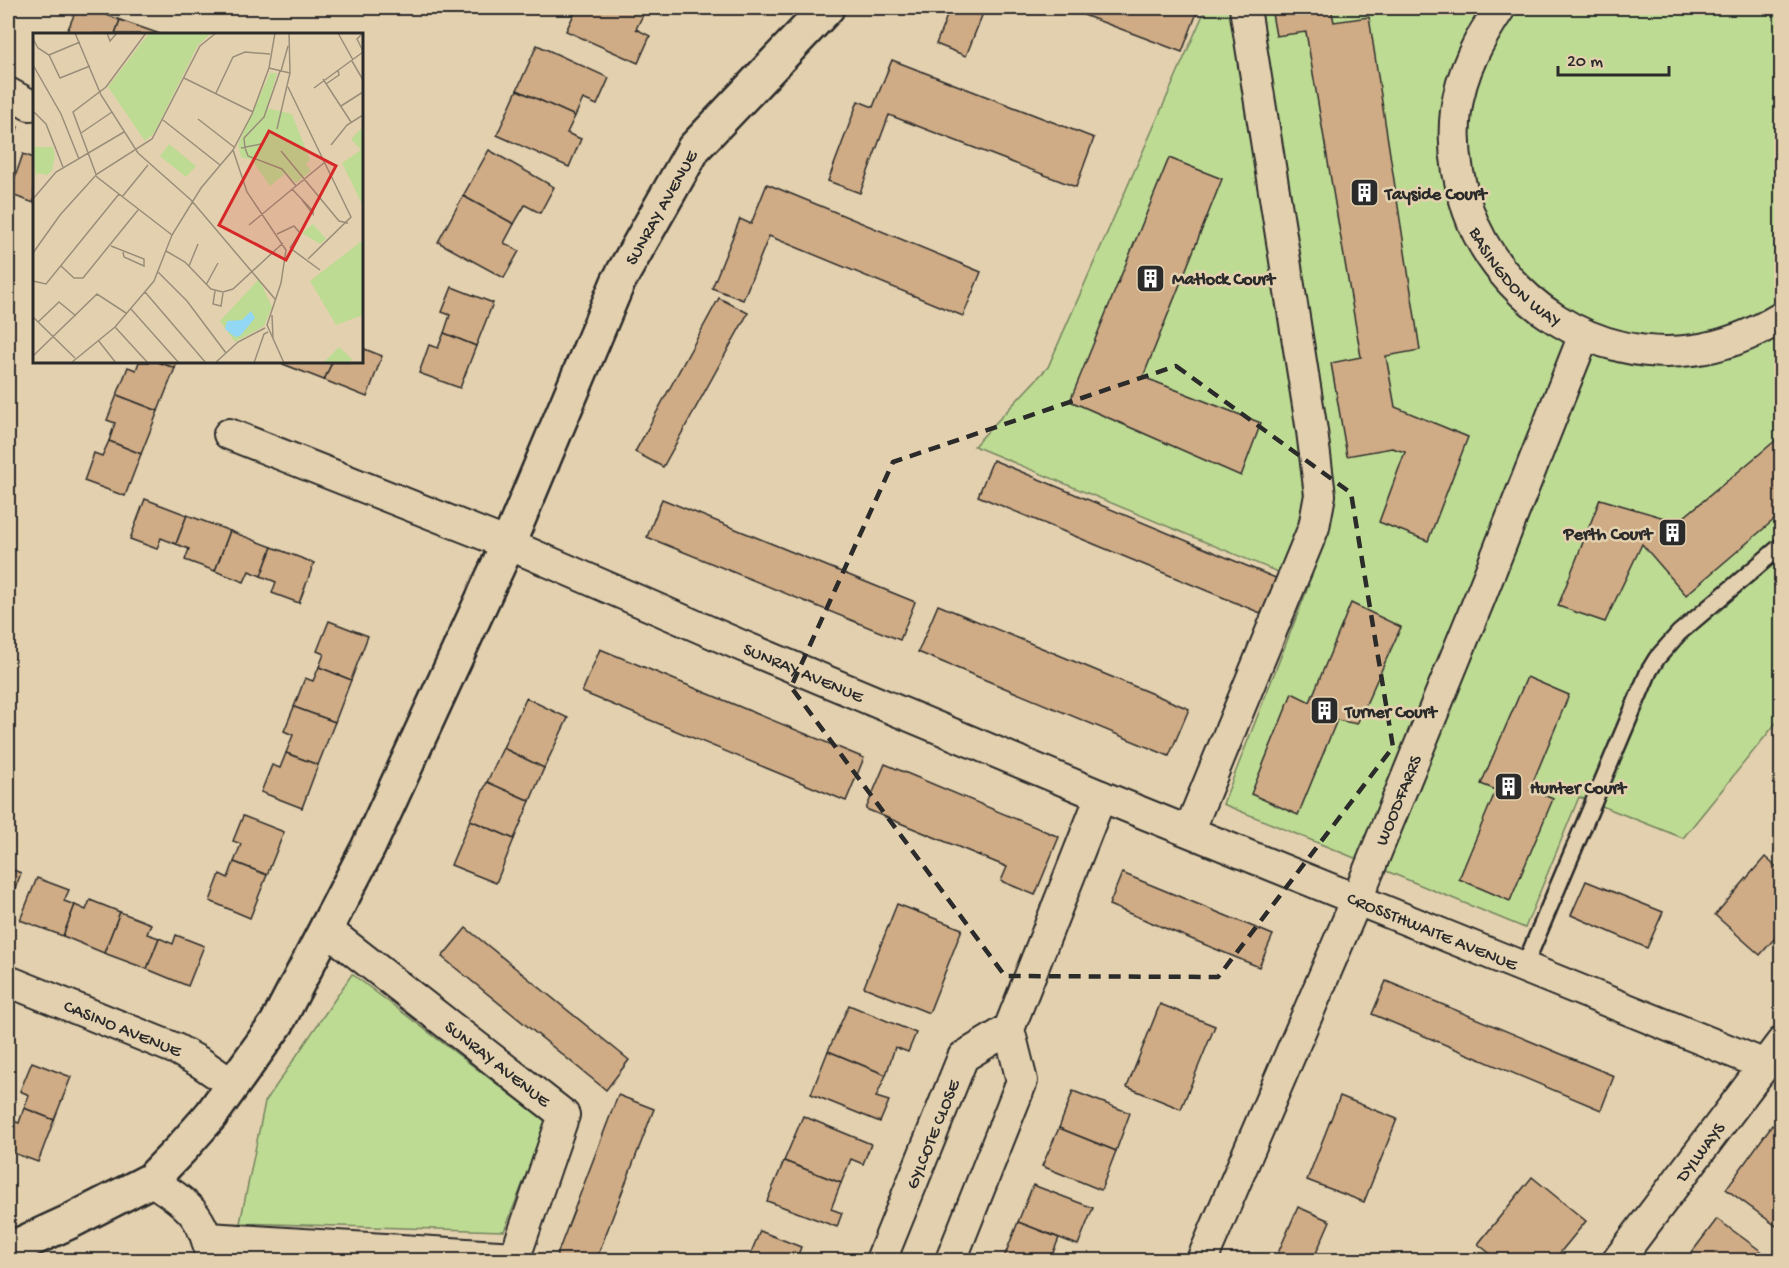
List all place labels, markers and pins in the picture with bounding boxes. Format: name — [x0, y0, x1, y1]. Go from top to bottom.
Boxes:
building icon: Tayside Court — [1348, 177, 1380, 209]
place label: Tayside Court — [1383, 185, 1488, 206]
building icon: Matlock Court — [1135, 262, 1167, 294]
place label: Matlock Court — [1172, 270, 1276, 291]
building icon: Perth Court — [1657, 517, 1689, 549]
place label: Perth Court — [1563, 525, 1654, 546]
building icon: Turner Court — [1308, 695, 1340, 727]
place label: Turner Court — [1343, 703, 1438, 724]
building icon: Hunter Court — [1493, 771, 1525, 803]
place label: Hunter Court — [1530, 779, 1627, 800]

